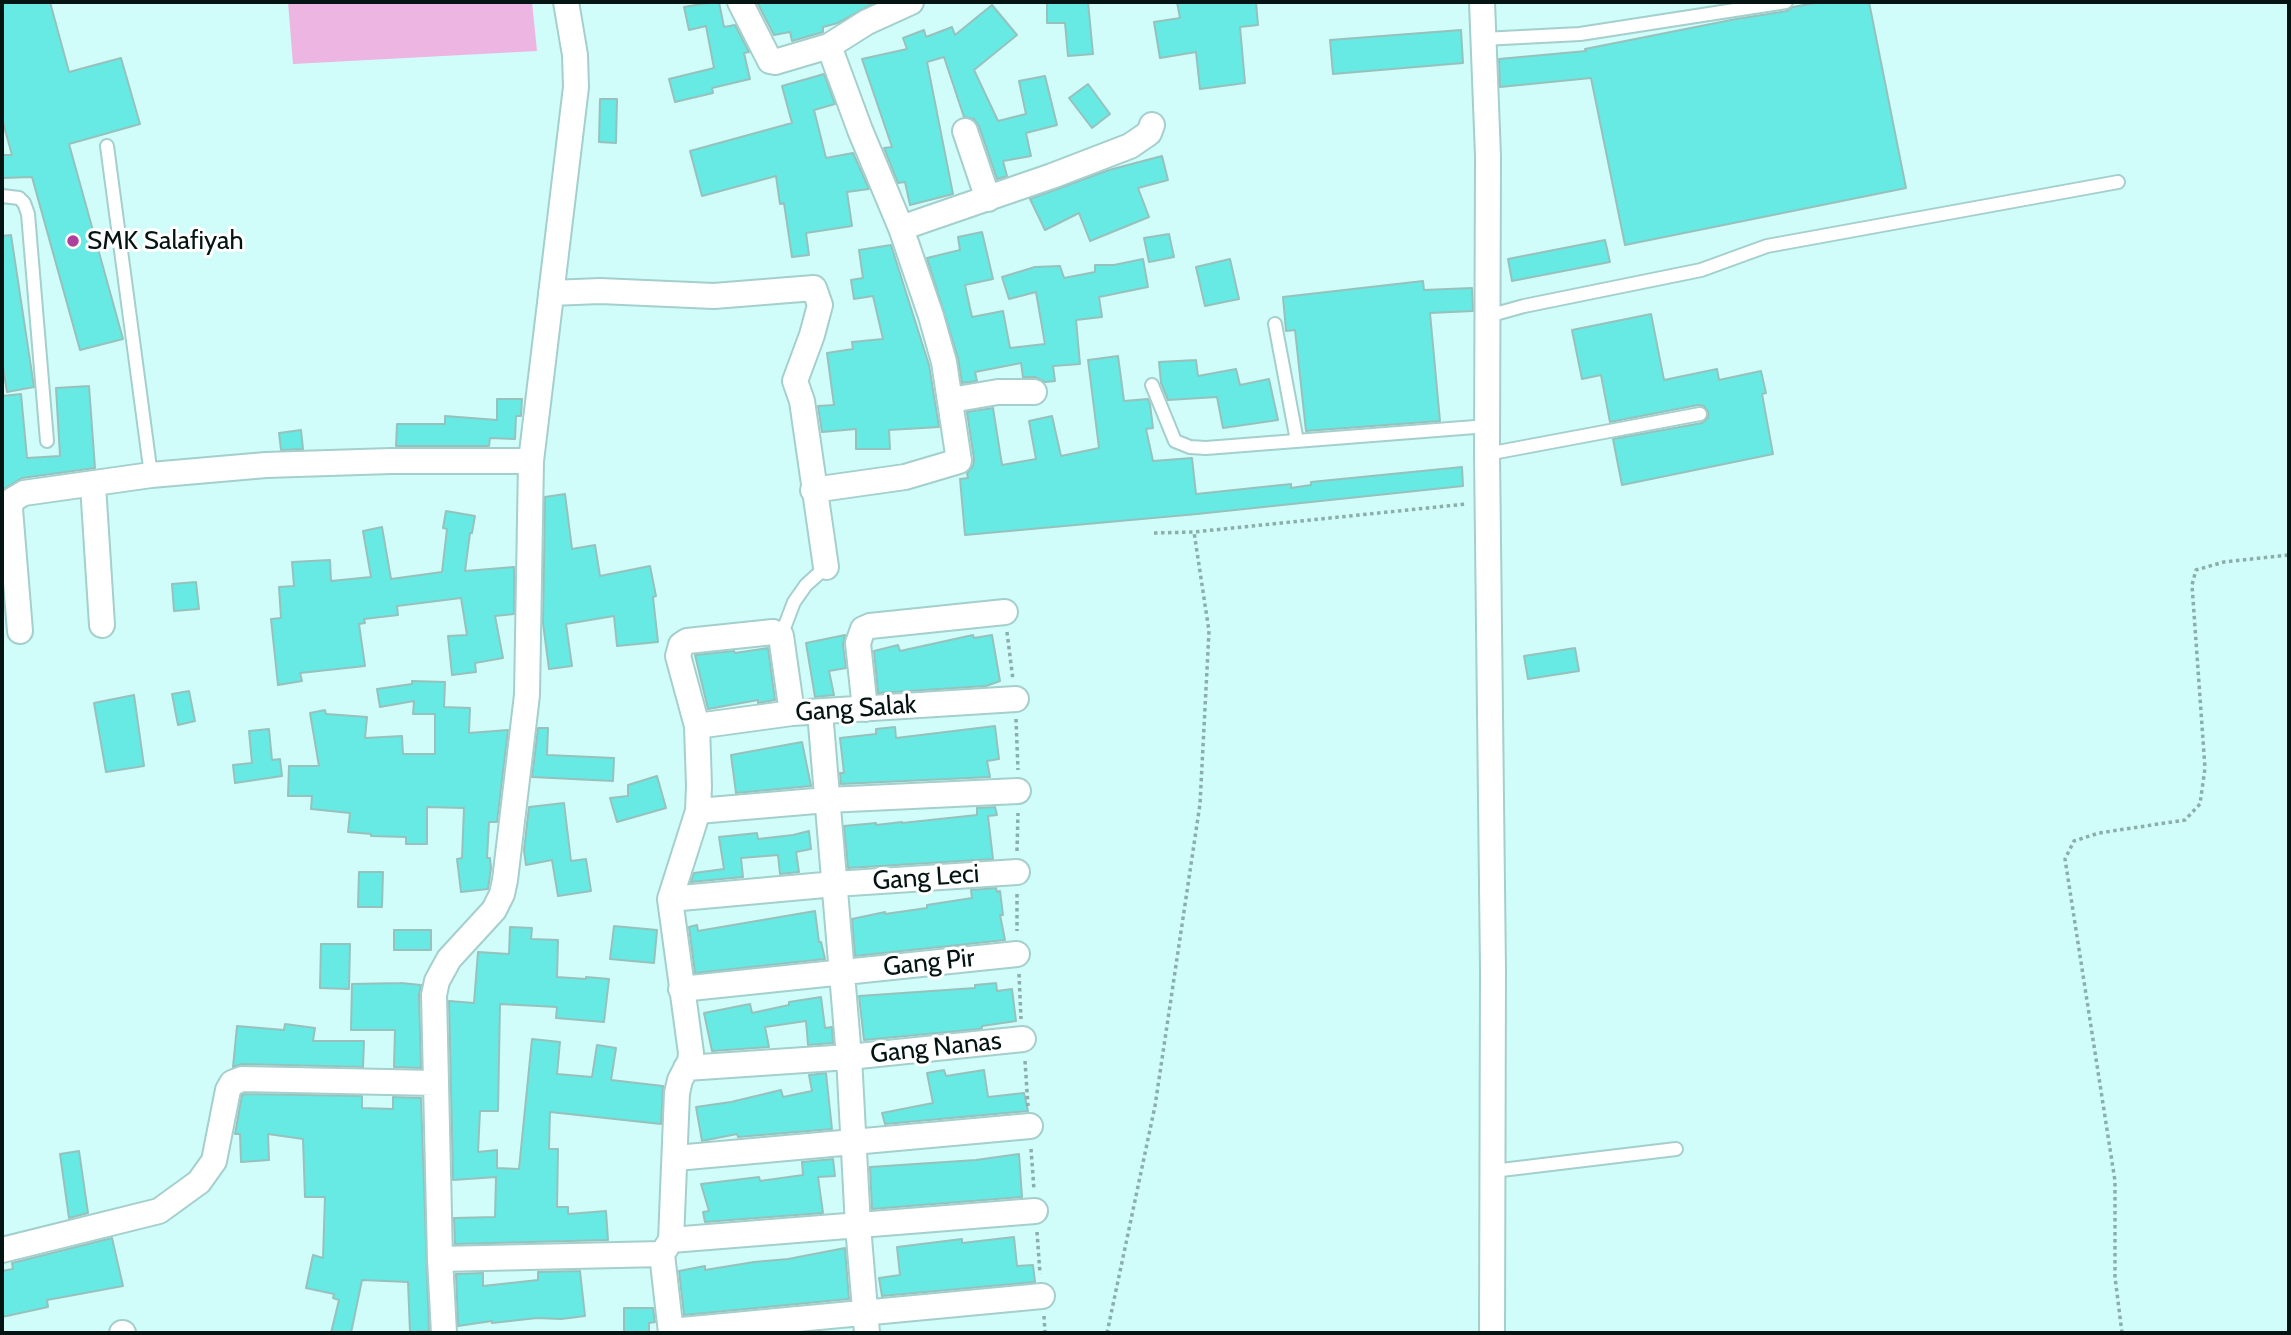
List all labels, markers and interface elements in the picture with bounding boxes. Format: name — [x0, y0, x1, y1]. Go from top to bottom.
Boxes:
place label: SMK Salafiyah — [87, 225, 244, 257]
marker: SMK Salafiyah — [65, 233, 81, 249]
street label: Gang Salak — [794, 689, 918, 729]
street label: Gang Leci — [872, 859, 980, 897]
street label: Gang Pir — [882, 943, 976, 983]
street label: Gang Nanas — [869, 1026, 1003, 1070]

